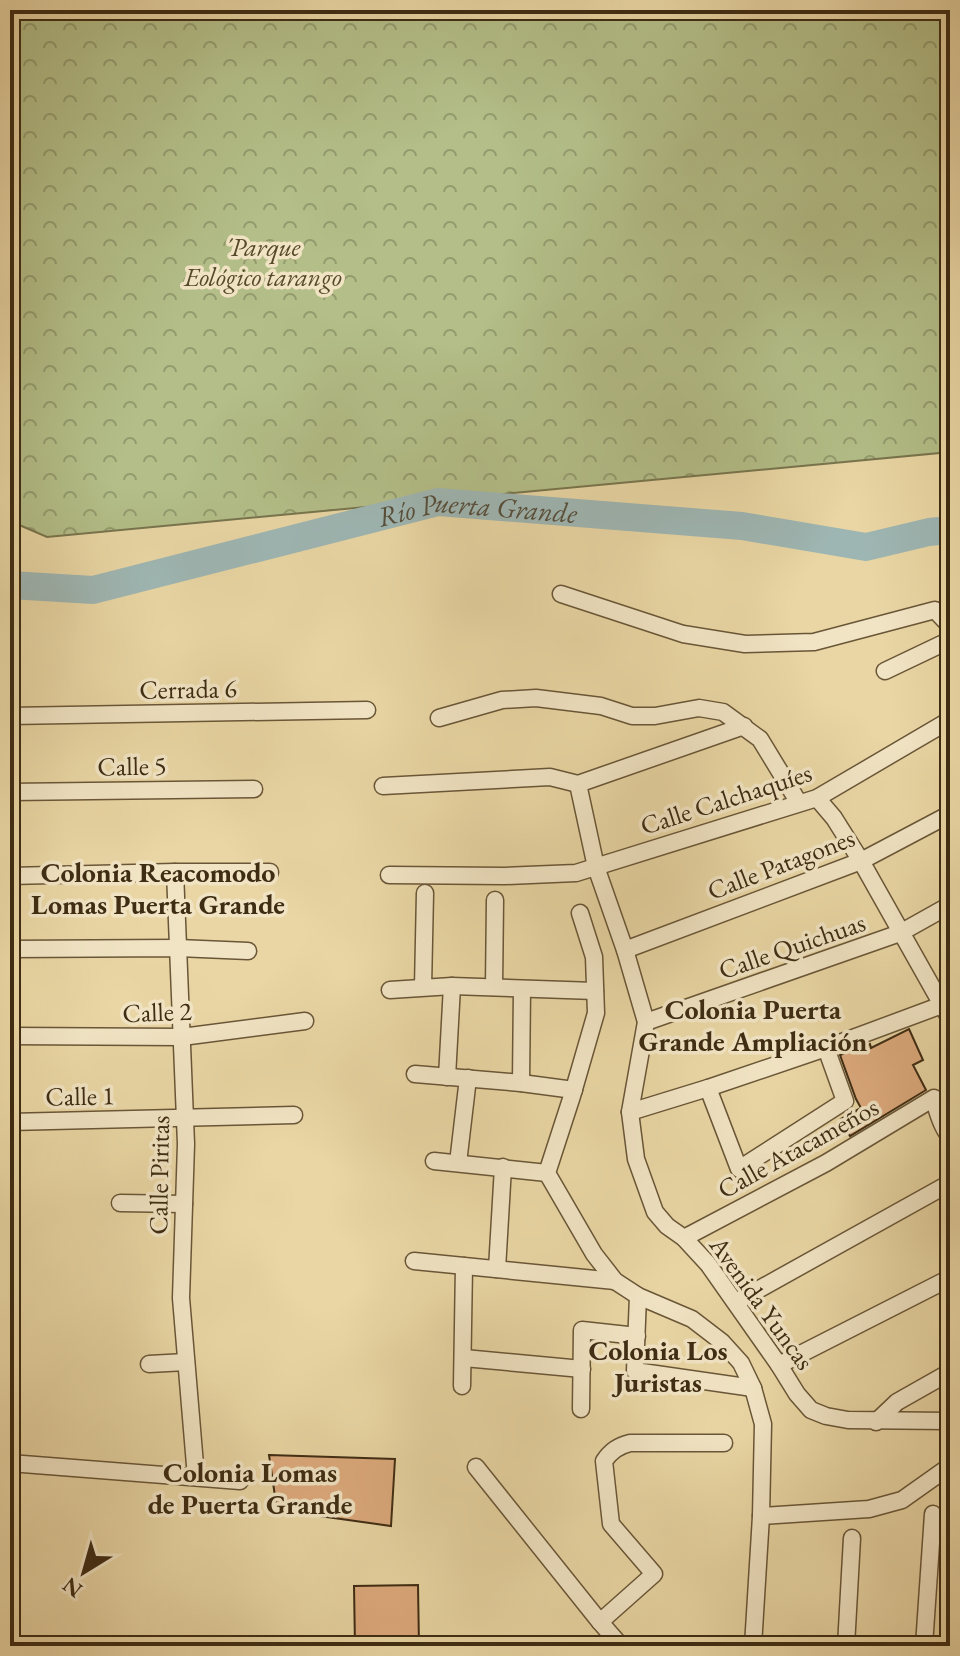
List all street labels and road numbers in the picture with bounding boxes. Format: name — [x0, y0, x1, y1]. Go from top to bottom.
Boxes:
street label: Cerrada 6 — [139, 671, 237, 707]
street label: Calle 5 — [97, 748, 167, 784]
street label: Calle Calchaquíes — [636, 755, 816, 843]
street label: Calle Patagones — [703, 820, 859, 908]
street label: Calle Quichuas — [714, 905, 870, 987]
street label: Calle 2 — [122, 994, 193, 1030]
street label: Calle 1 — [45, 1078, 115, 1114]
street label: Calle Atacameños — [711, 1090, 885, 1206]
street label: Calle Piritas — [141, 1115, 177, 1235]
street label: Avenida Yuncas — [701, 1229, 822, 1377]

